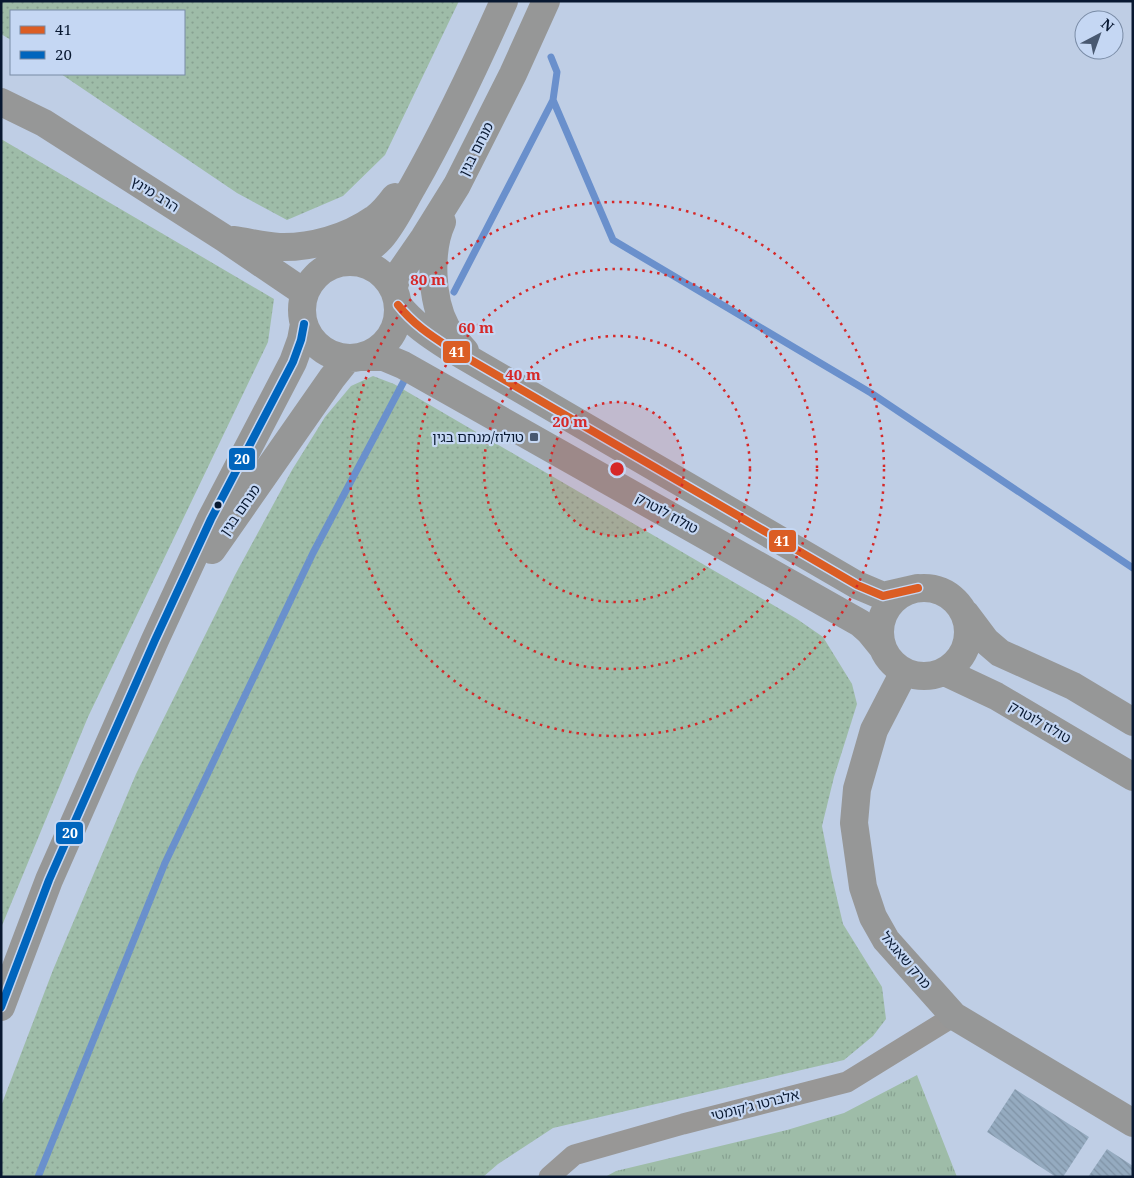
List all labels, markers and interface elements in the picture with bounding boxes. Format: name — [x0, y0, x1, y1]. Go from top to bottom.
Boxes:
legend — [10, 10, 185, 75]
north arrow — [1074, 10, 1124, 60]
text: N — [1097, 14, 1118, 36]
text: 41 — [55, 19, 72, 39]
text: 20 — [55, 44, 72, 64]
street label: מנחם בגין — [454, 118, 497, 179]
street label: הרב מינץ — [128, 171, 183, 216]
text: 80 m — [410, 269, 446, 289]
text: 60 m — [458, 317, 494, 337]
line badge: 41 — [442, 340, 471, 364]
text: 41 — [449, 342, 465, 361]
text: 40 m — [505, 364, 541, 384]
text: 20 m — [552, 411, 588, 431]
place label: טולוז/מנחם בגין — [432, 427, 524, 446]
marker: טולוז/מנחם בגין — [528, 431, 540, 443]
line badge: 20 — [228, 447, 256, 471]
text: 20 — [234, 449, 250, 468]
centre of rings — [608, 460, 626, 478]
street label: מנחם בגין — [215, 480, 264, 539]
street label: טולוז לוטרק — [632, 488, 702, 538]
unlabelled marker — [213, 500, 223, 510]
line badge: 41 — [768, 529, 797, 553]
text: 41 — [774, 531, 790, 550]
street label: טולוז לוטרק — [1006, 696, 1075, 747]
line badge: 20 — [55, 821, 84, 845]
text: 20 — [62, 823, 78, 842]
street label: מרק שאגאל — [877, 927, 936, 992]
street label: אלברטו ג'קומטי — [709, 1084, 801, 1125]

